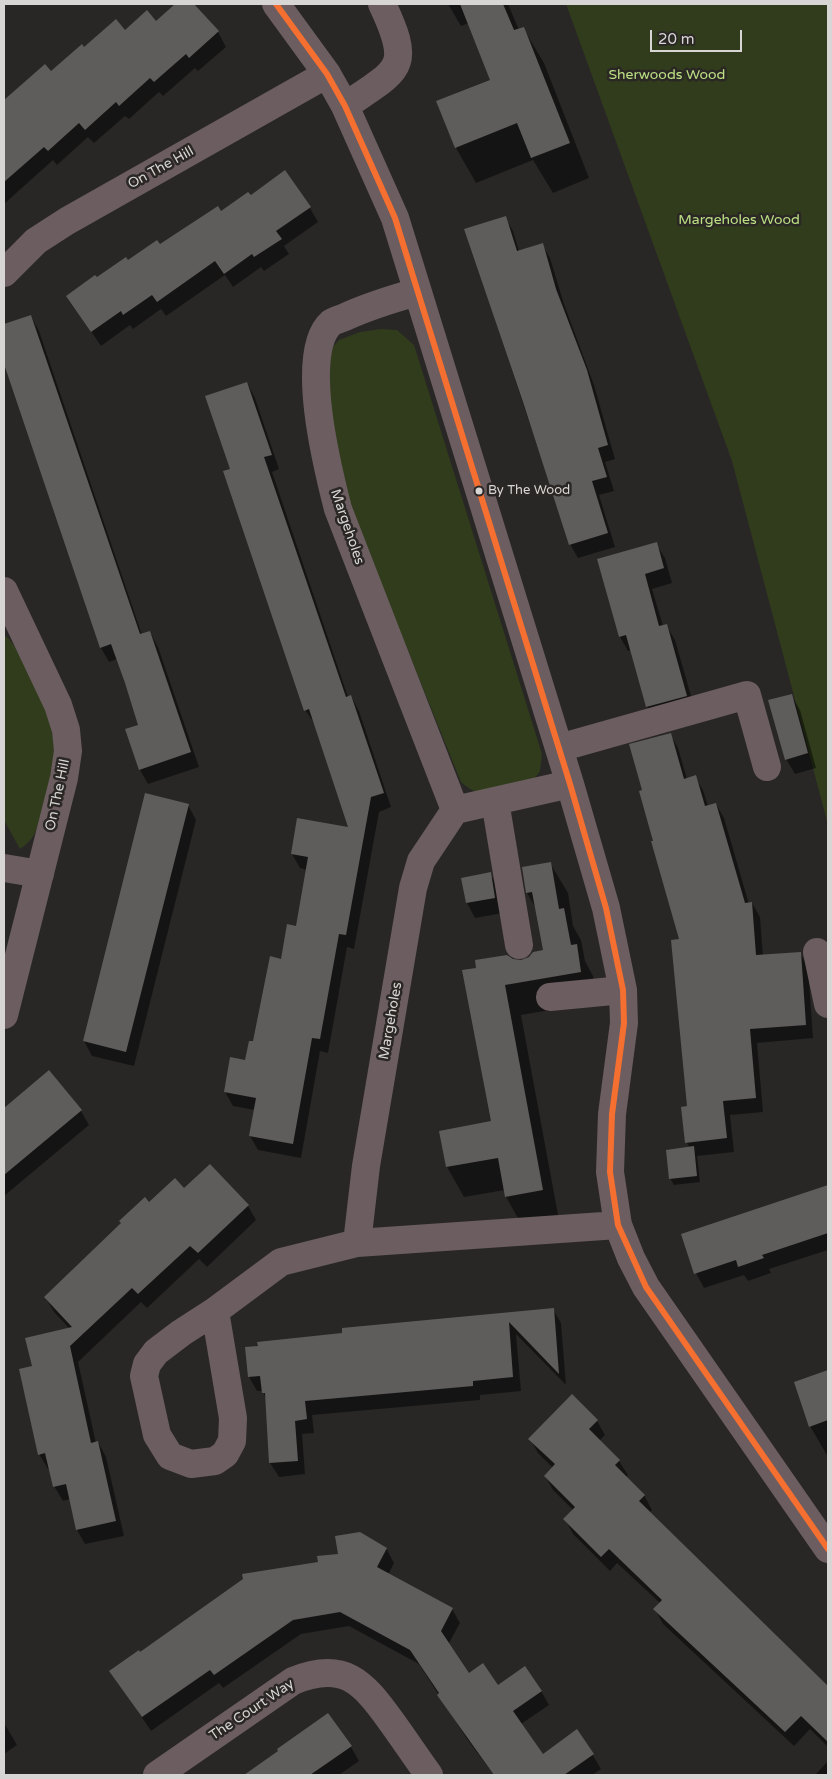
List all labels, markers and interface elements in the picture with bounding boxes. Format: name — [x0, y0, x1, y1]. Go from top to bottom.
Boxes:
scale bar — [652, 20, 744, 52]
text: 20 m — [658, 30, 695, 48]
park label: Sherwoods Wood — [609, 67, 725, 83]
street label: On The Hill — [125, 143, 197, 193]
park label: Margeholes Wood — [678, 212, 800, 228]
place label: By The Wood — [488, 483, 570, 499]
marker: By The Wood — [474, 486, 484, 496]
street label: Margeholes — [326, 487, 368, 567]
street label: On The Hill — [42, 758, 74, 832]
street label: Margeholes — [376, 981, 406, 1061]
street label: The Court Way — [207, 1676, 297, 1744]

